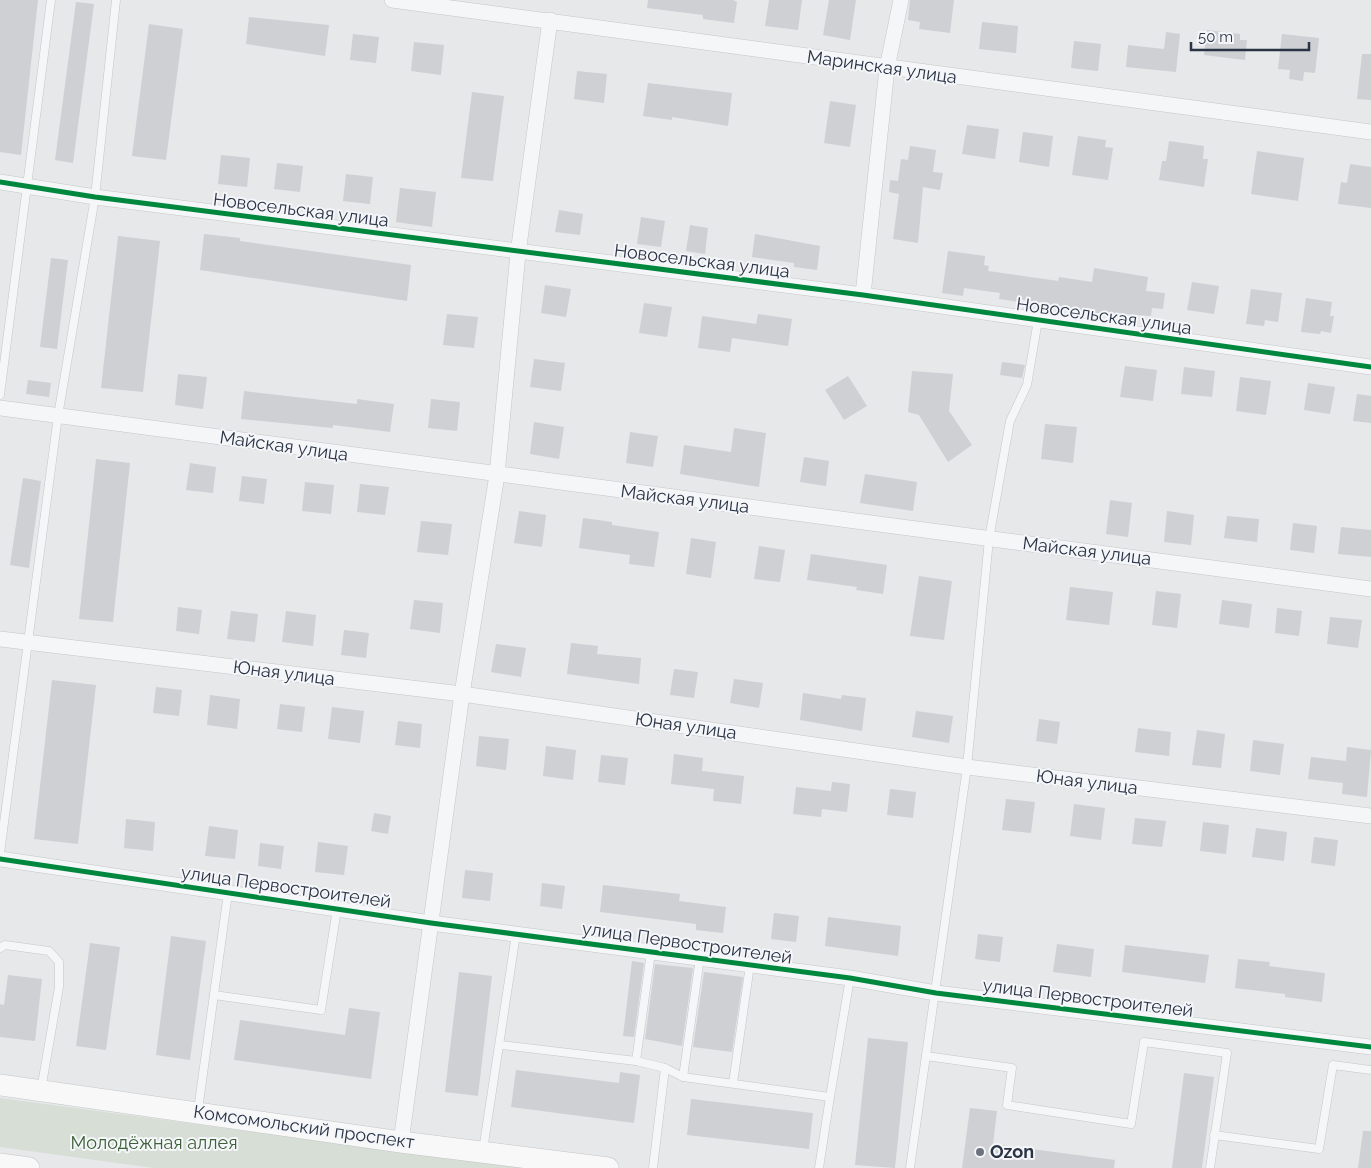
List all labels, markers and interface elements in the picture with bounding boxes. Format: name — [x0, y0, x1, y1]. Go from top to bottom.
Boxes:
scale bar — [1191, 20, 1308, 52]
text: 50 m — [1198, 28, 1233, 46]
street label: Маринская улица — [806, 46, 958, 87]
street label: Новосельская улица — [212, 188, 390, 231]
street label: Новосельская улица — [613, 239, 791, 282]
street label: Новосельская улица — [1015, 293, 1193, 338]
street label: Майская улица — [218, 426, 350, 465]
street label: Майская улица — [619, 480, 751, 517]
street label: Майская улица — [1021, 532, 1153, 569]
street label: Юная улица — [232, 656, 336, 689]
street label: Юная улица — [634, 708, 738, 743]
street label: Юная улица — [1035, 765, 1139, 798]
street label: улица Первостроителей — [180, 861, 393, 912]
street label: улица Первостроителей — [581, 917, 794, 968]
street label: улица Первостроителей — [982, 974, 1195, 1021]
street label: Комсомольский проспект — [192, 1101, 416, 1152]
park label: Молодёжная аллея — [71, 1132, 237, 1153]
place label: Ozon — [990, 1141, 1034, 1162]
marker: Ozon — [974, 1146, 986, 1158]

